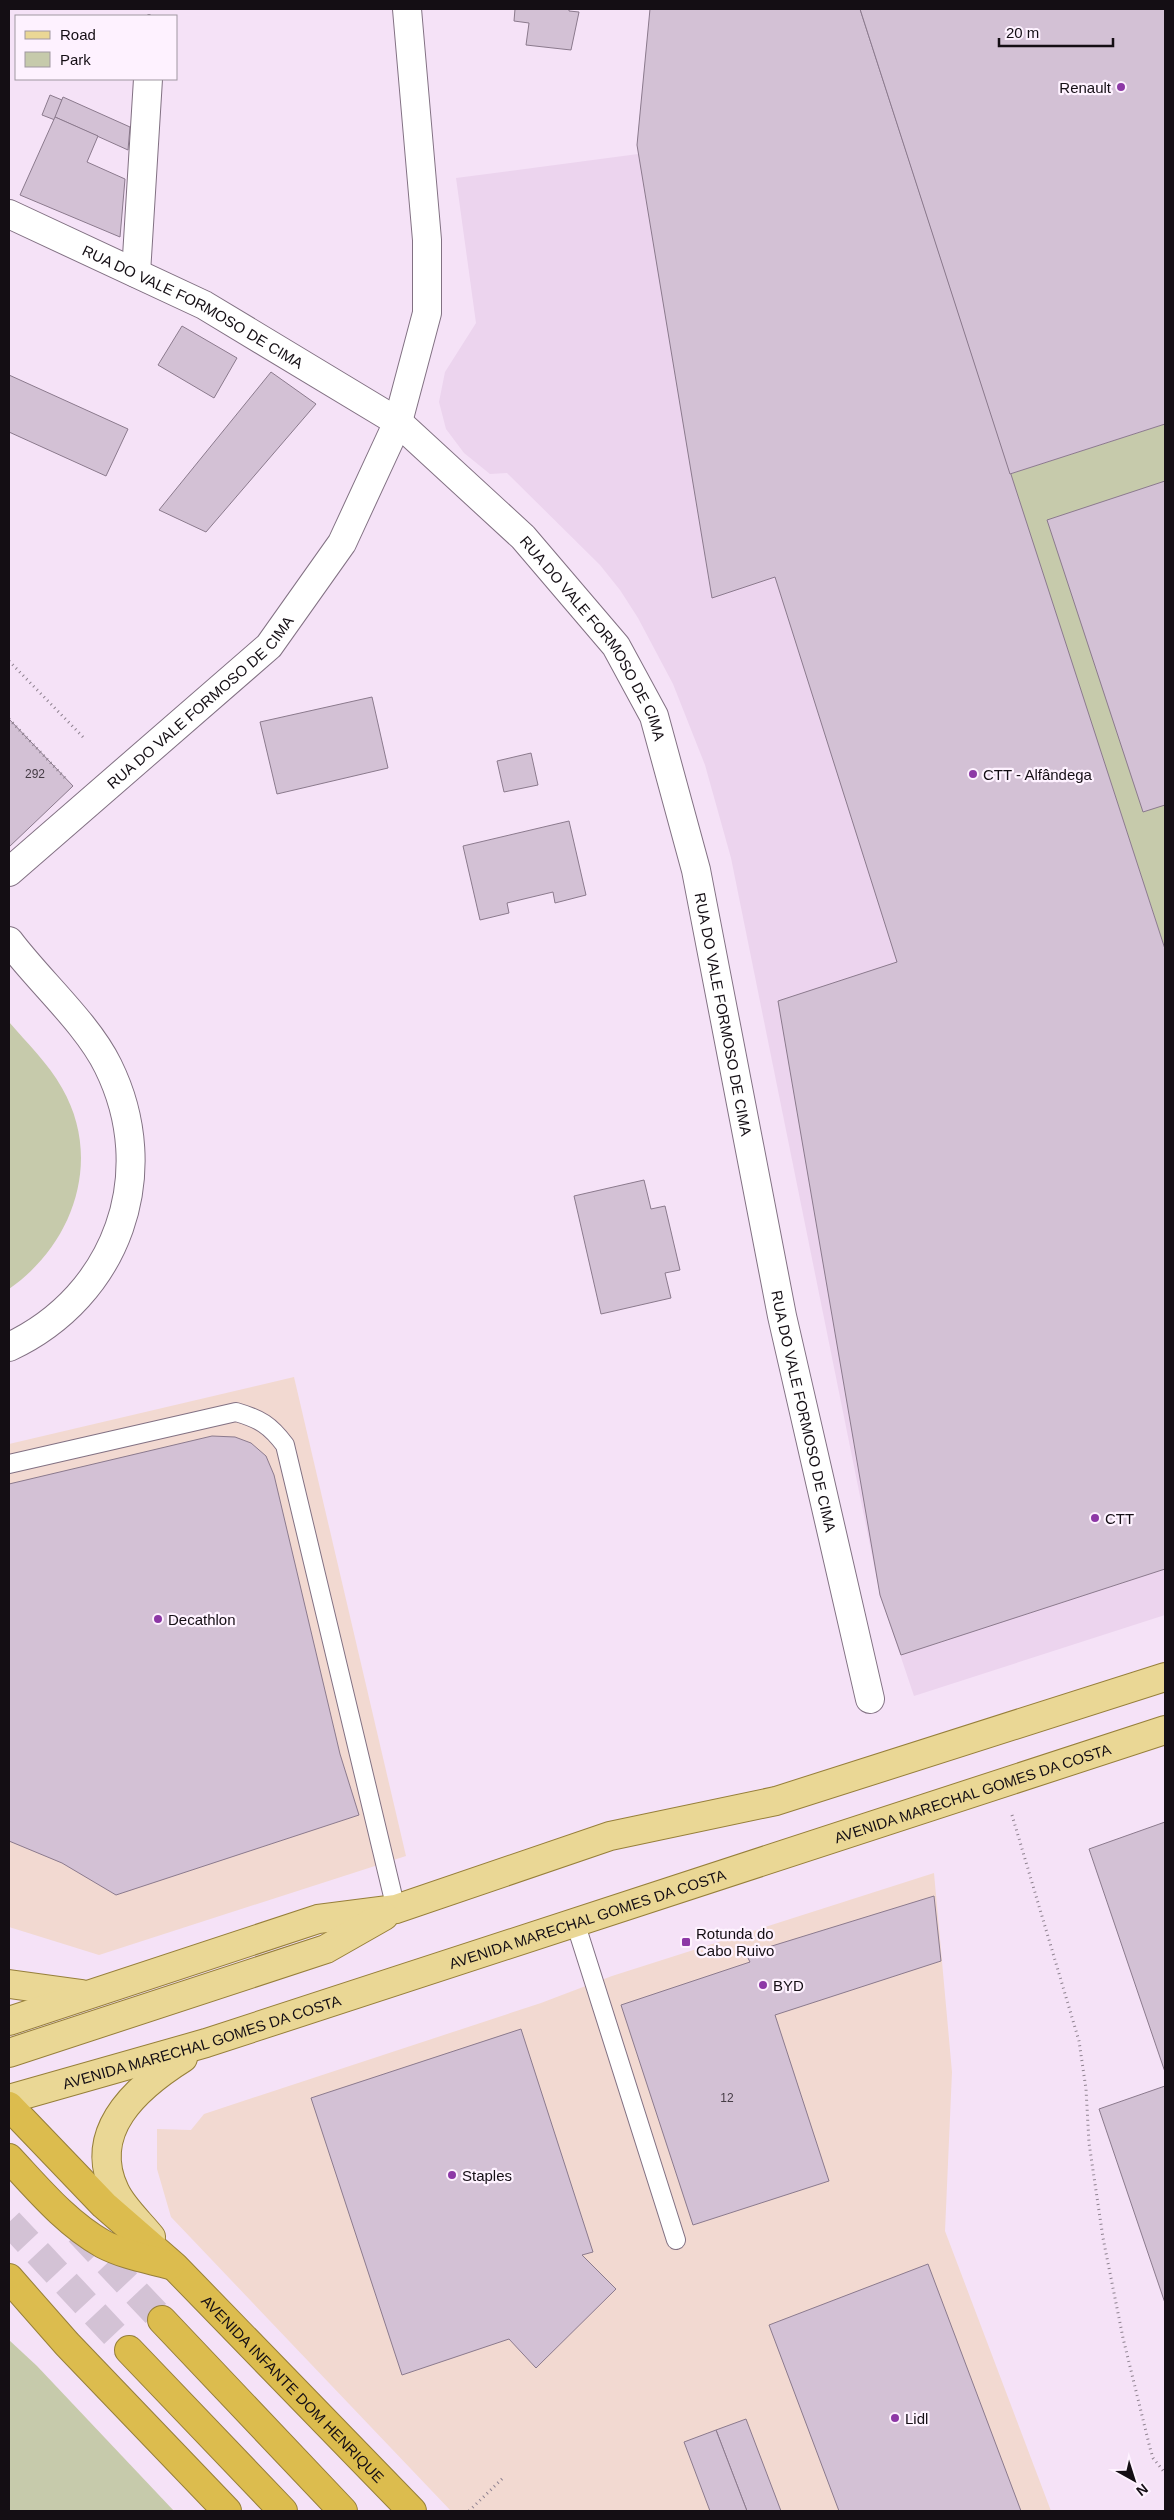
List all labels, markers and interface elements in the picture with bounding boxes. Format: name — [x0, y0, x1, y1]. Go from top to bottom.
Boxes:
legend — [15, 15, 178, 80]
scale bar — [999, 15, 1113, 47]
text: 20 m — [1006, 24, 1039, 41]
text: Road — [60, 26, 96, 43]
text: Park — [60, 51, 91, 68]
place label: Renault — [1059, 79, 1112, 96]
marker: Renault — [1115, 81, 1127, 93]
street label: RUA DO VALE FORMOSO DE CIMA — [80, 241, 306, 371]
street label: RUA DO VALE FORMOSO DE CIMA — [517, 532, 669, 743]
street label: RUA DO VALE FORMOSO DE CIMA — [103, 612, 296, 792]
place label: CTT - Alfândega — [983, 766, 1093, 783]
house number: 292 — [25, 767, 45, 781]
marker: CTT - Alfândega — [967, 768, 979, 780]
street label: RUA DO VALE FORMOSO DE CIMA — [692, 891, 756, 1137]
street label: RUA DO VALE FORMOSO DE CIMA — [769, 1289, 840, 1534]
place label: CTT — [1105, 1510, 1134, 1527]
marker: CTT — [1089, 1512, 1101, 1524]
place label: Decathlon — [168, 1611, 236, 1628]
marker: Decathlon — [152, 1613, 164, 1625]
street label: AVENIDA MARECHAL GOMES DA COSTA — [832, 1740, 1113, 1846]
street label: AVENIDA MARECHAL GOMES DA COSTA — [447, 1865, 728, 1972]
place label: Rotunda do Cabo Ruivo — [696, 1925, 774, 1959]
marker: Rotunda do Cabo Ruivo — [680, 1936, 692, 1948]
place label: BYD — [773, 1977, 804, 1994]
marker: BYD — [757, 1979, 769, 1991]
street label: AVENIDA MARECHAL GOMES DA COSTA — [61, 1991, 343, 2092]
house number: 12 — [720, 2091, 734, 2105]
place label: Staples — [462, 2167, 512, 2184]
marker: Staples — [446, 2169, 458, 2181]
street label: AVENIDA INFANTE DOM HENRIQUE — [198, 2292, 388, 2486]
place label: Lidl — [905, 2410, 928, 2427]
marker: Lidl — [889, 2412, 901, 2424]
north arrow — [1109, 2455, 1159, 2505]
text: N — [1133, 2481, 1151, 2500]

